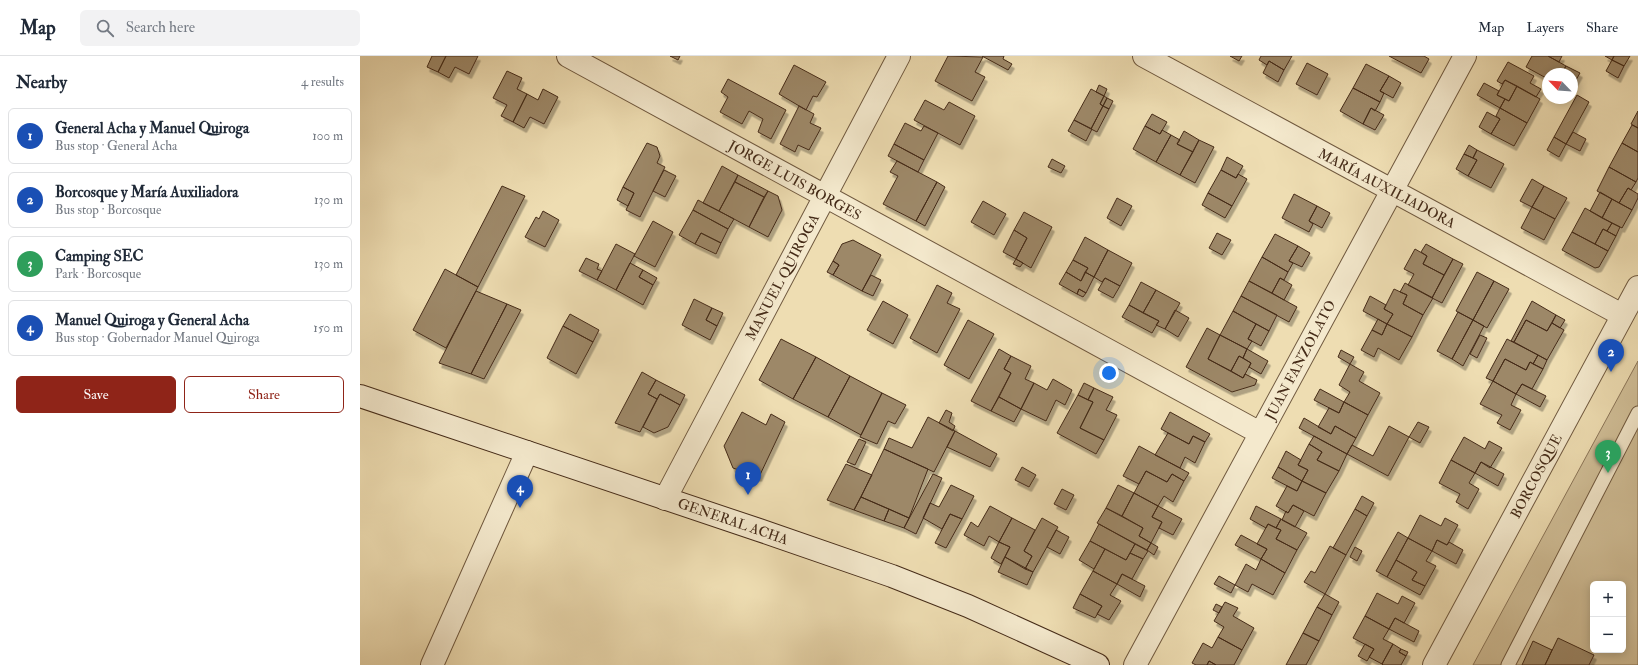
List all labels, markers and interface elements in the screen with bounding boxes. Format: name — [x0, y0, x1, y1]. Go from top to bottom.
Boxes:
search box — [80, 10, 360, 46]
text: Map — [20, 16, 56, 40]
icon: search — [94, 17, 116, 39]
text: Search here — [126, 18, 195, 37]
text: Map — [1478, 19, 1504, 36]
text: Layers — [1526, 19, 1564, 36]
text: Share — [1586, 19, 1618, 36]
north arrow — [1542, 68, 1578, 104]
text: Nearby — [16, 72, 67, 93]
text: 4 results — [301, 74, 344, 90]
text: General Acha y Manuel Quiroga — [55, 119, 249, 138]
text: 1 — [28, 128, 32, 144]
text: 100 m — [312, 128, 343, 144]
street label: JORGE LUIS BORGES — [724, 136, 864, 224]
text: Bus stop · General Acha — [55, 138, 177, 154]
street label: MARÍA AUXILIADORA — [1315, 145, 1458, 232]
text: Borcosque y María Auxiliadora — [55, 183, 238, 202]
text: 2 — [27, 192, 33, 208]
text: 130 m — [314, 192, 343, 208]
text: Bus stop · Borcosque — [55, 202, 161, 218]
street label: MANUEL QUIROGA — [742, 211, 823, 343]
text: Camping SEC — [55, 247, 144, 266]
text: 3 — [28, 256, 33, 272]
text: 130 m — [314, 256, 343, 272]
text: Park · Borcosque — [55, 266, 141, 282]
street label: JUAN FANZOLATO — [1261, 297, 1339, 424]
text: Manuel Quiroga y General Acha — [55, 311, 249, 330]
text: 4 — [26, 320, 34, 336]
text: 150 m — [313, 320, 343, 336]
text: Bus stop · Gobernador Manuel Quiroga — [55, 330, 260, 346]
pin: 2 — [1598, 339, 1624, 372]
your location — [1099, 363, 1119, 383]
button: Save — [16, 376, 176, 413]
button: Share — [184, 376, 344, 413]
street label: BORCOSQUE — [1507, 431, 1566, 521]
pin: 3 — [1595, 440, 1621, 473]
pin: 1 — [735, 462, 761, 495]
pin: 4 — [507, 475, 533, 508]
street label: GENERAL ACHA — [675, 495, 790, 548]
map controls — [1590, 581, 1626, 653]
button: + — [1590, 581, 1626, 617]
button: − — [1590, 617, 1626, 653]

